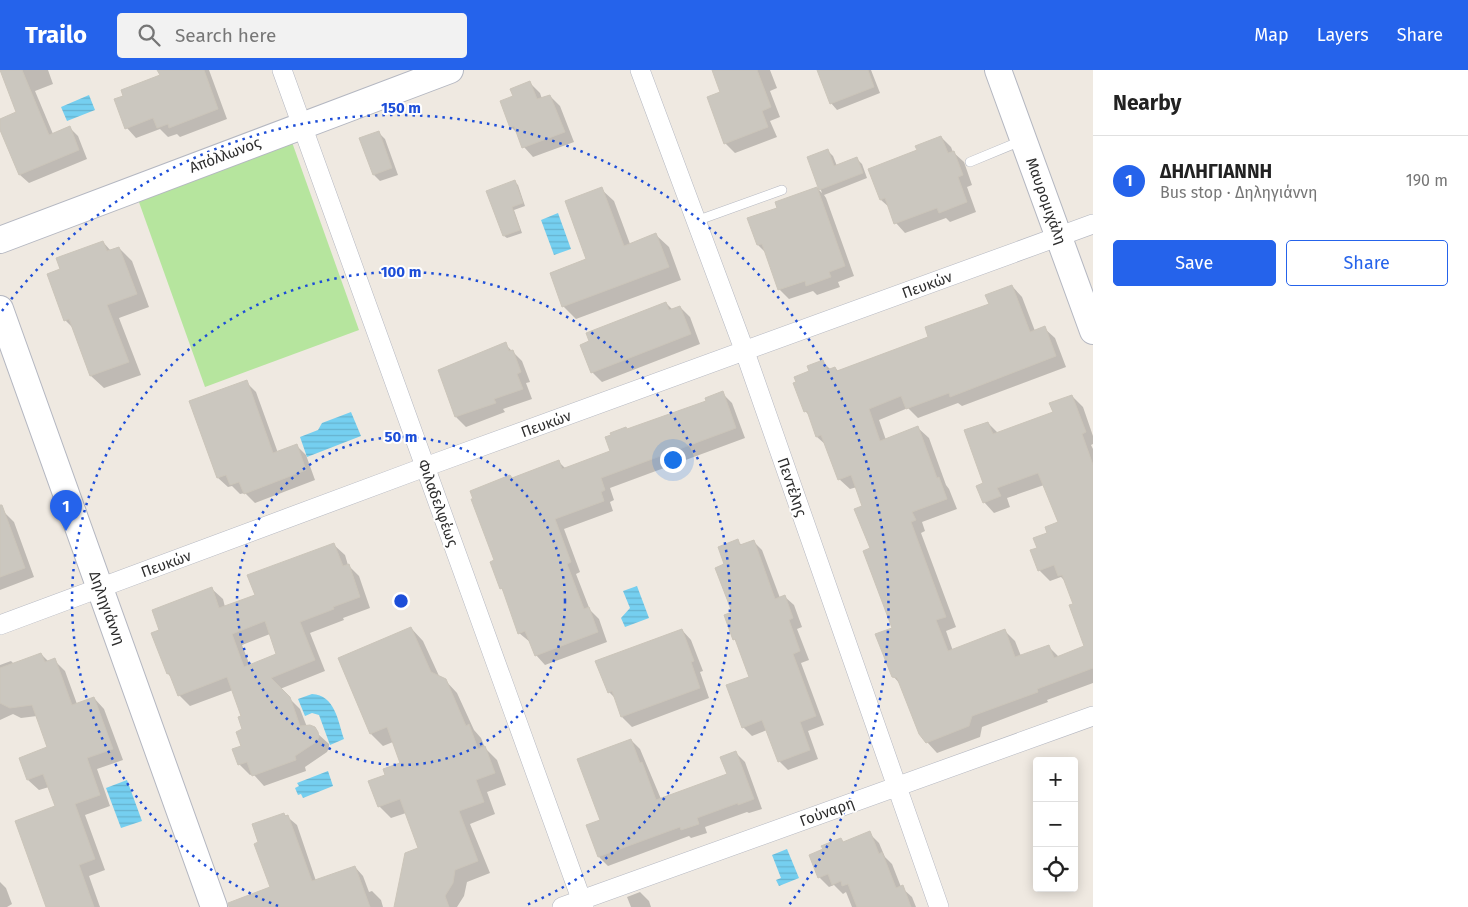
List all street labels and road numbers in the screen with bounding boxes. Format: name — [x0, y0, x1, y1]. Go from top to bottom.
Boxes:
street label: Απόλλωνος — [187, 133, 263, 177]
street label: Μαυρομιχάλη — [1022, 155, 1070, 247]
street label: Πευκών — [899, 267, 955, 302]
street label: Πευκών — [518, 406, 574, 441]
street label: Πεντέλης — [774, 455, 810, 519]
street label: Φιλαδελφέως — [414, 457, 462, 549]
street label: Πευκών — [138, 546, 194, 581]
street label: Δηληγιάννη — [85, 569, 129, 647]
street label: Γούναρη — [797, 794, 857, 830]

